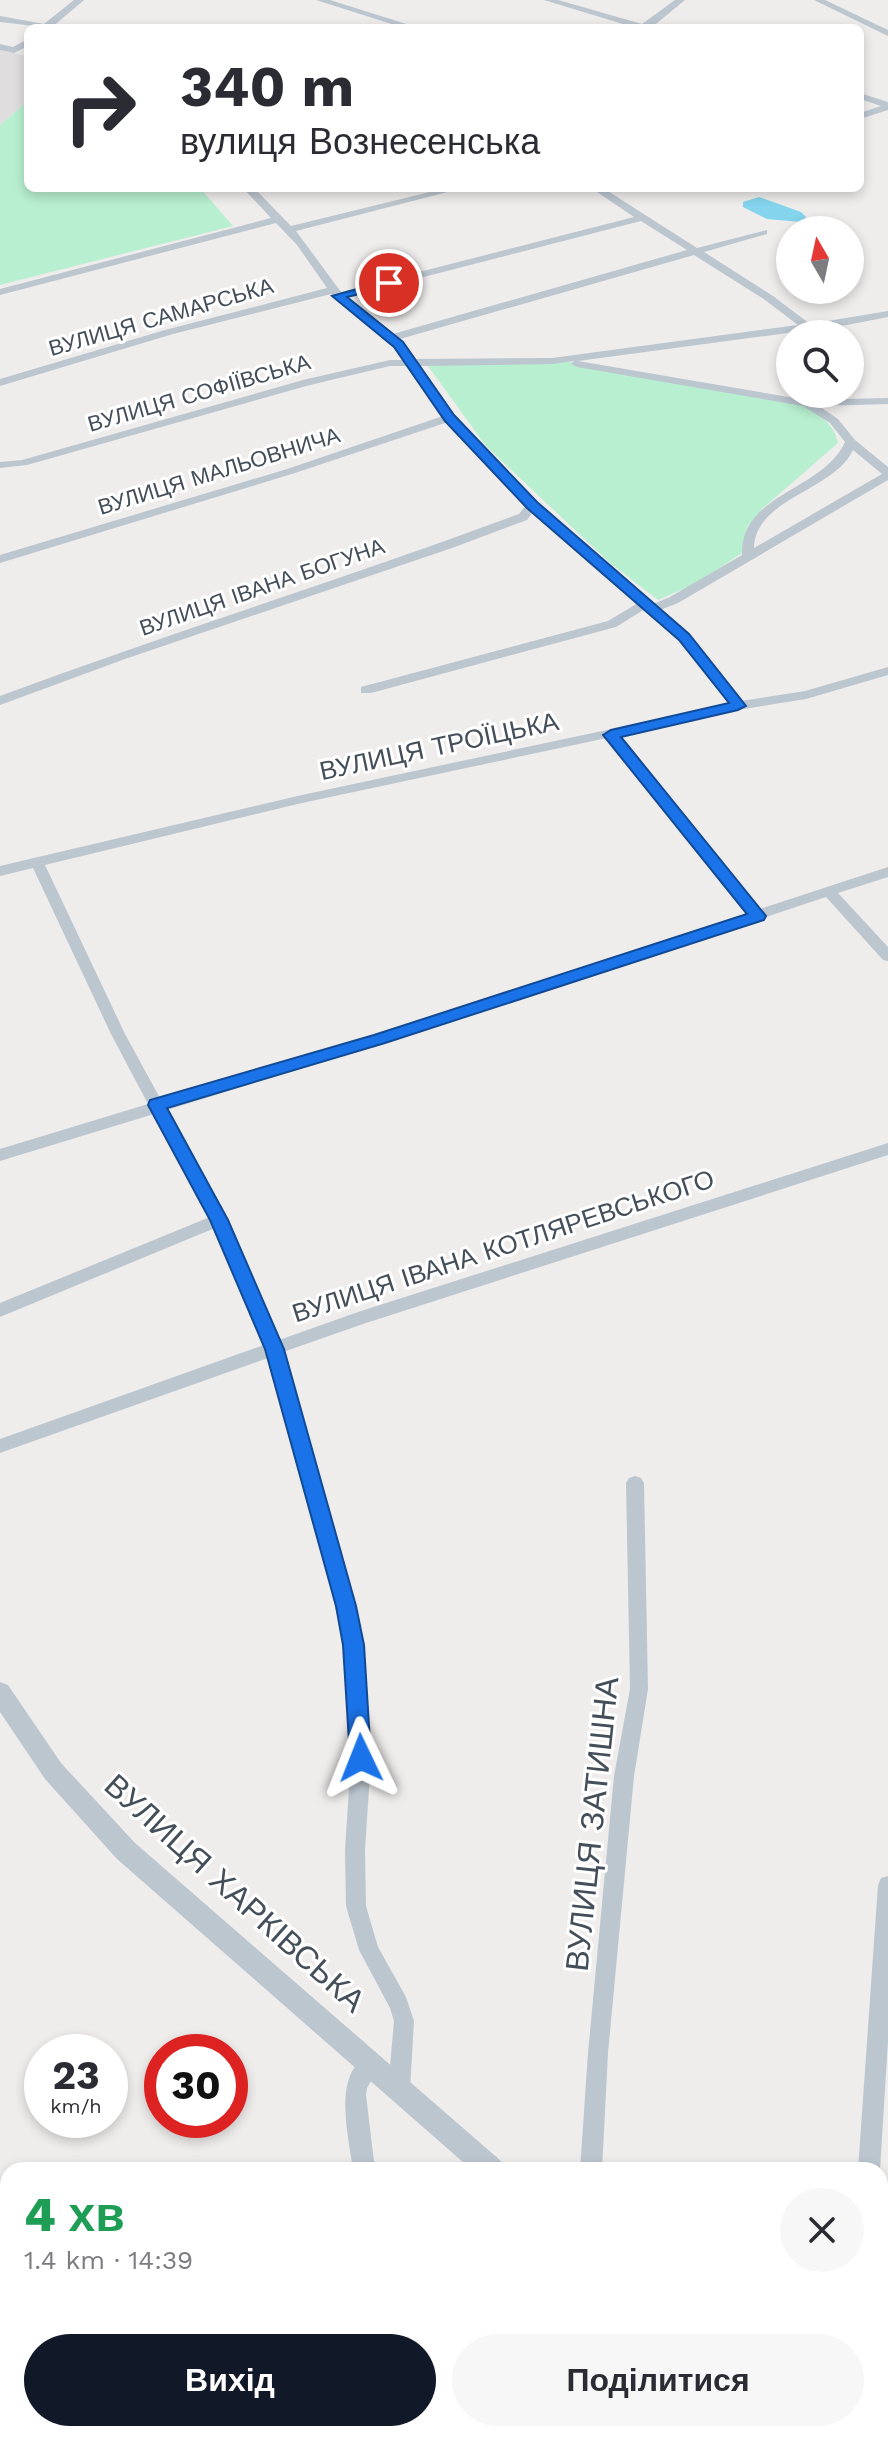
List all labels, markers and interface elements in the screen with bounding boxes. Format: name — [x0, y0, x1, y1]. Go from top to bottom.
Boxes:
text: 340 m — [180, 54, 354, 120]
icon: right — [48, 56, 152, 160]
text: вулиця Вознесенська — [180, 121, 540, 163]
north arrow — [776, 216, 864, 304]
map controls — [776, 216, 864, 408]
pin — [355, 249, 423, 317]
icon: arrive — [367, 261, 411, 305]
street label: ВУЛИЦЯ САМАРСЬКА — [46, 273, 276, 361]
button: search — [776, 320, 864, 408]
street label: ВУЛИЦЯ СОФІЇВСЬКА — [85, 349, 313, 437]
street label: ВУЛИЦЯ МАЛЬОВНИЧА — [95, 422, 343, 520]
street label: ВУЛИЦЯ ІВАНА БОГУНА — [136, 533, 388, 641]
street label: ВУЛИЦЯ ТРОЇЦЬКА — [317, 706, 562, 786]
street label: ВУЛИЦЯ ІВАНА КОТЛЯРЕВСЬКОГО — [288, 1163, 718, 1329]
street label: ВУЛИЦЯ ЗАТИШНА — [558, 1674, 626, 1973]
position arrow — [319, 1716, 403, 1800]
street label: ВУЛИЦЯ ХАРКІВСЬКА — [97, 1766, 373, 2020]
speed limit sign: 30 — [144, 2034, 248, 2138]
text: 23 — [52, 2052, 100, 2099]
text: km/h — [50, 2094, 102, 2118]
text: 4 хв — [24, 2186, 125, 2243]
button: close — [780, 2188, 864, 2272]
text: 1.4 km · 14:39 — [24, 2245, 193, 2275]
button: Вихід — [24, 2334, 436, 2426]
button: Поділитися — [452, 2334, 864, 2426]

